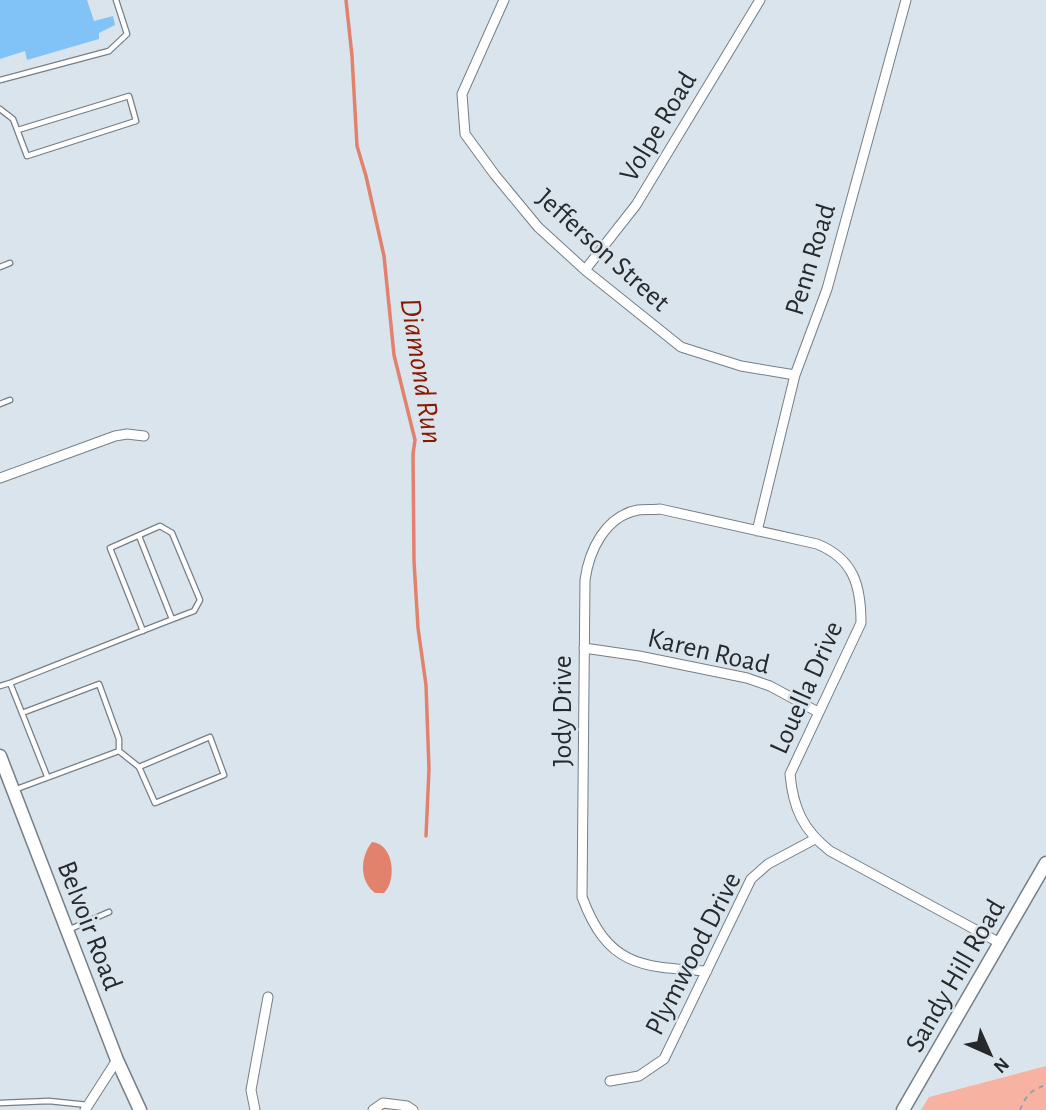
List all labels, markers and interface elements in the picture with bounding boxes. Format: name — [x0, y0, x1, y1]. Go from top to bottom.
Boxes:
street label: Volpe Road — [615, 67, 702, 187]
street label: Jefferson Street — [531, 184, 675, 317]
street label: Penn Road — [781, 200, 841, 319]
water label: Diamond Run — [395, 296, 447, 446]
street label: Louella Drive — [765, 617, 848, 758]
street label: Karen Road — [645, 624, 772, 680]
street label: Jody Drive — [549, 655, 577, 767]
street label: Belvoir Road — [52, 857, 127, 994]
street label: Plymwood Drive — [641, 868, 747, 1040]
street label: Sandy Hill Road — [901, 895, 1011, 1057]
north arrow — [955, 1019, 1025, 1089]
text: N — [990, 1054, 1012, 1076]

